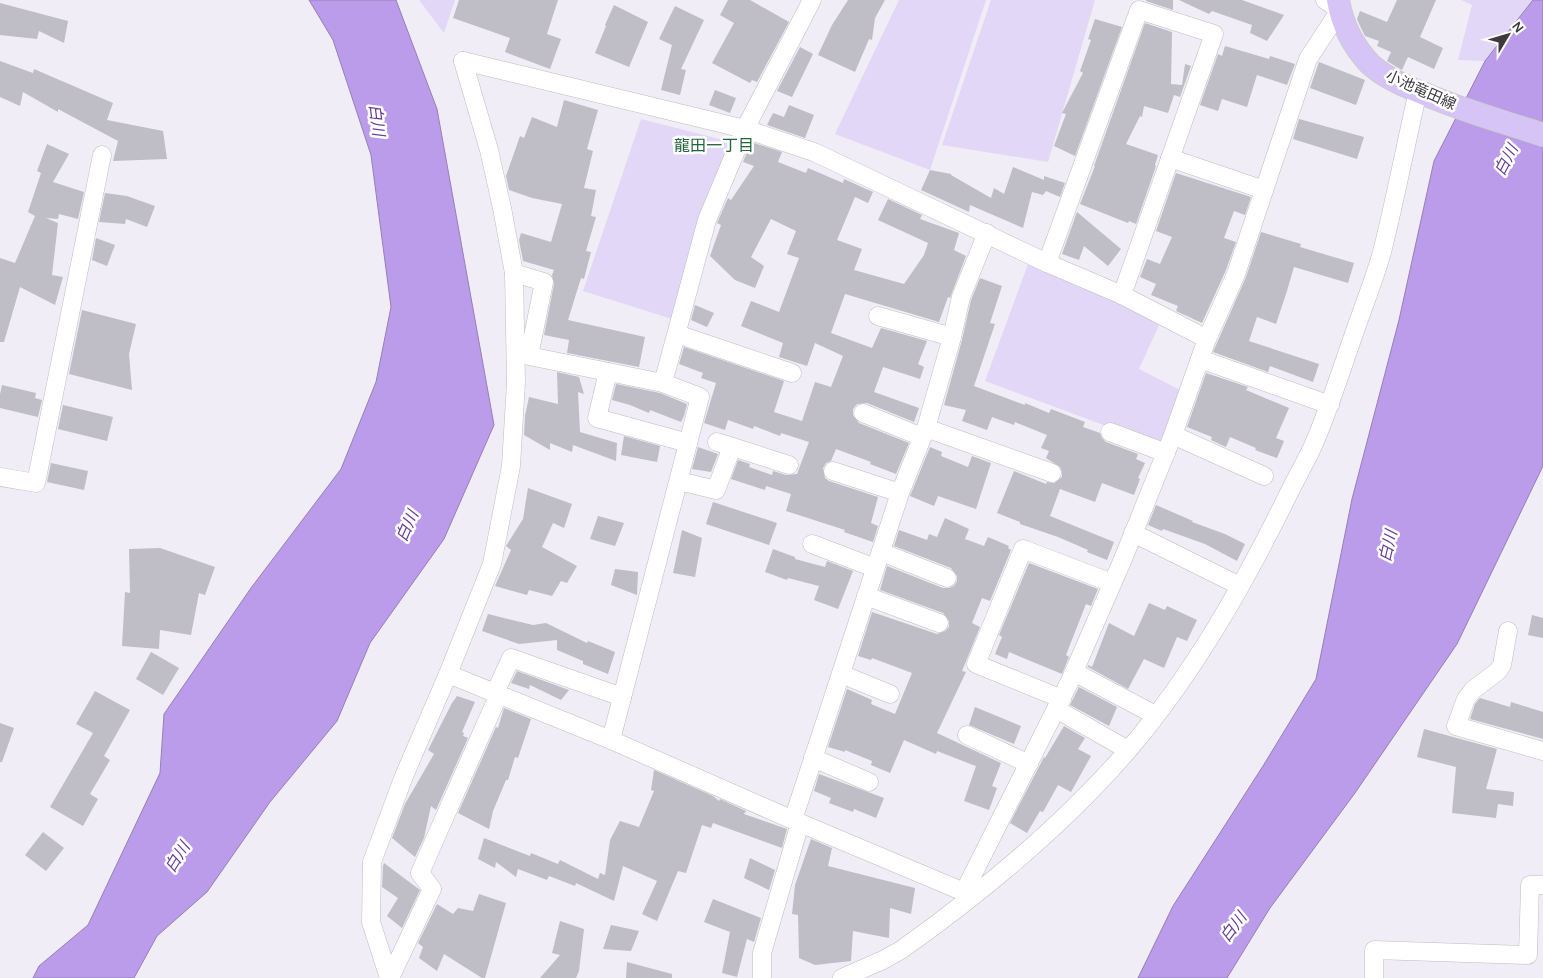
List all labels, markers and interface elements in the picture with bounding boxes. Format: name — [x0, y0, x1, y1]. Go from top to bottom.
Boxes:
north arrow — [1483, 10, 1533, 60]
text: N — [1508, 18, 1528, 36]
street label: 小池竜田線 — [1383, 67, 1459, 113]
water label: 白川 — [366, 103, 389, 139]
district label: 龍田一丁目 — [674, 136, 754, 155]
water label: 白川 — [1490, 140, 1523, 179]
water label: 白川 — [392, 506, 423, 544]
water label: 白川 — [1375, 526, 1401, 564]
water label: 白川 — [160, 837, 195, 876]
water label: 白川 — [1216, 907, 1251, 946]

